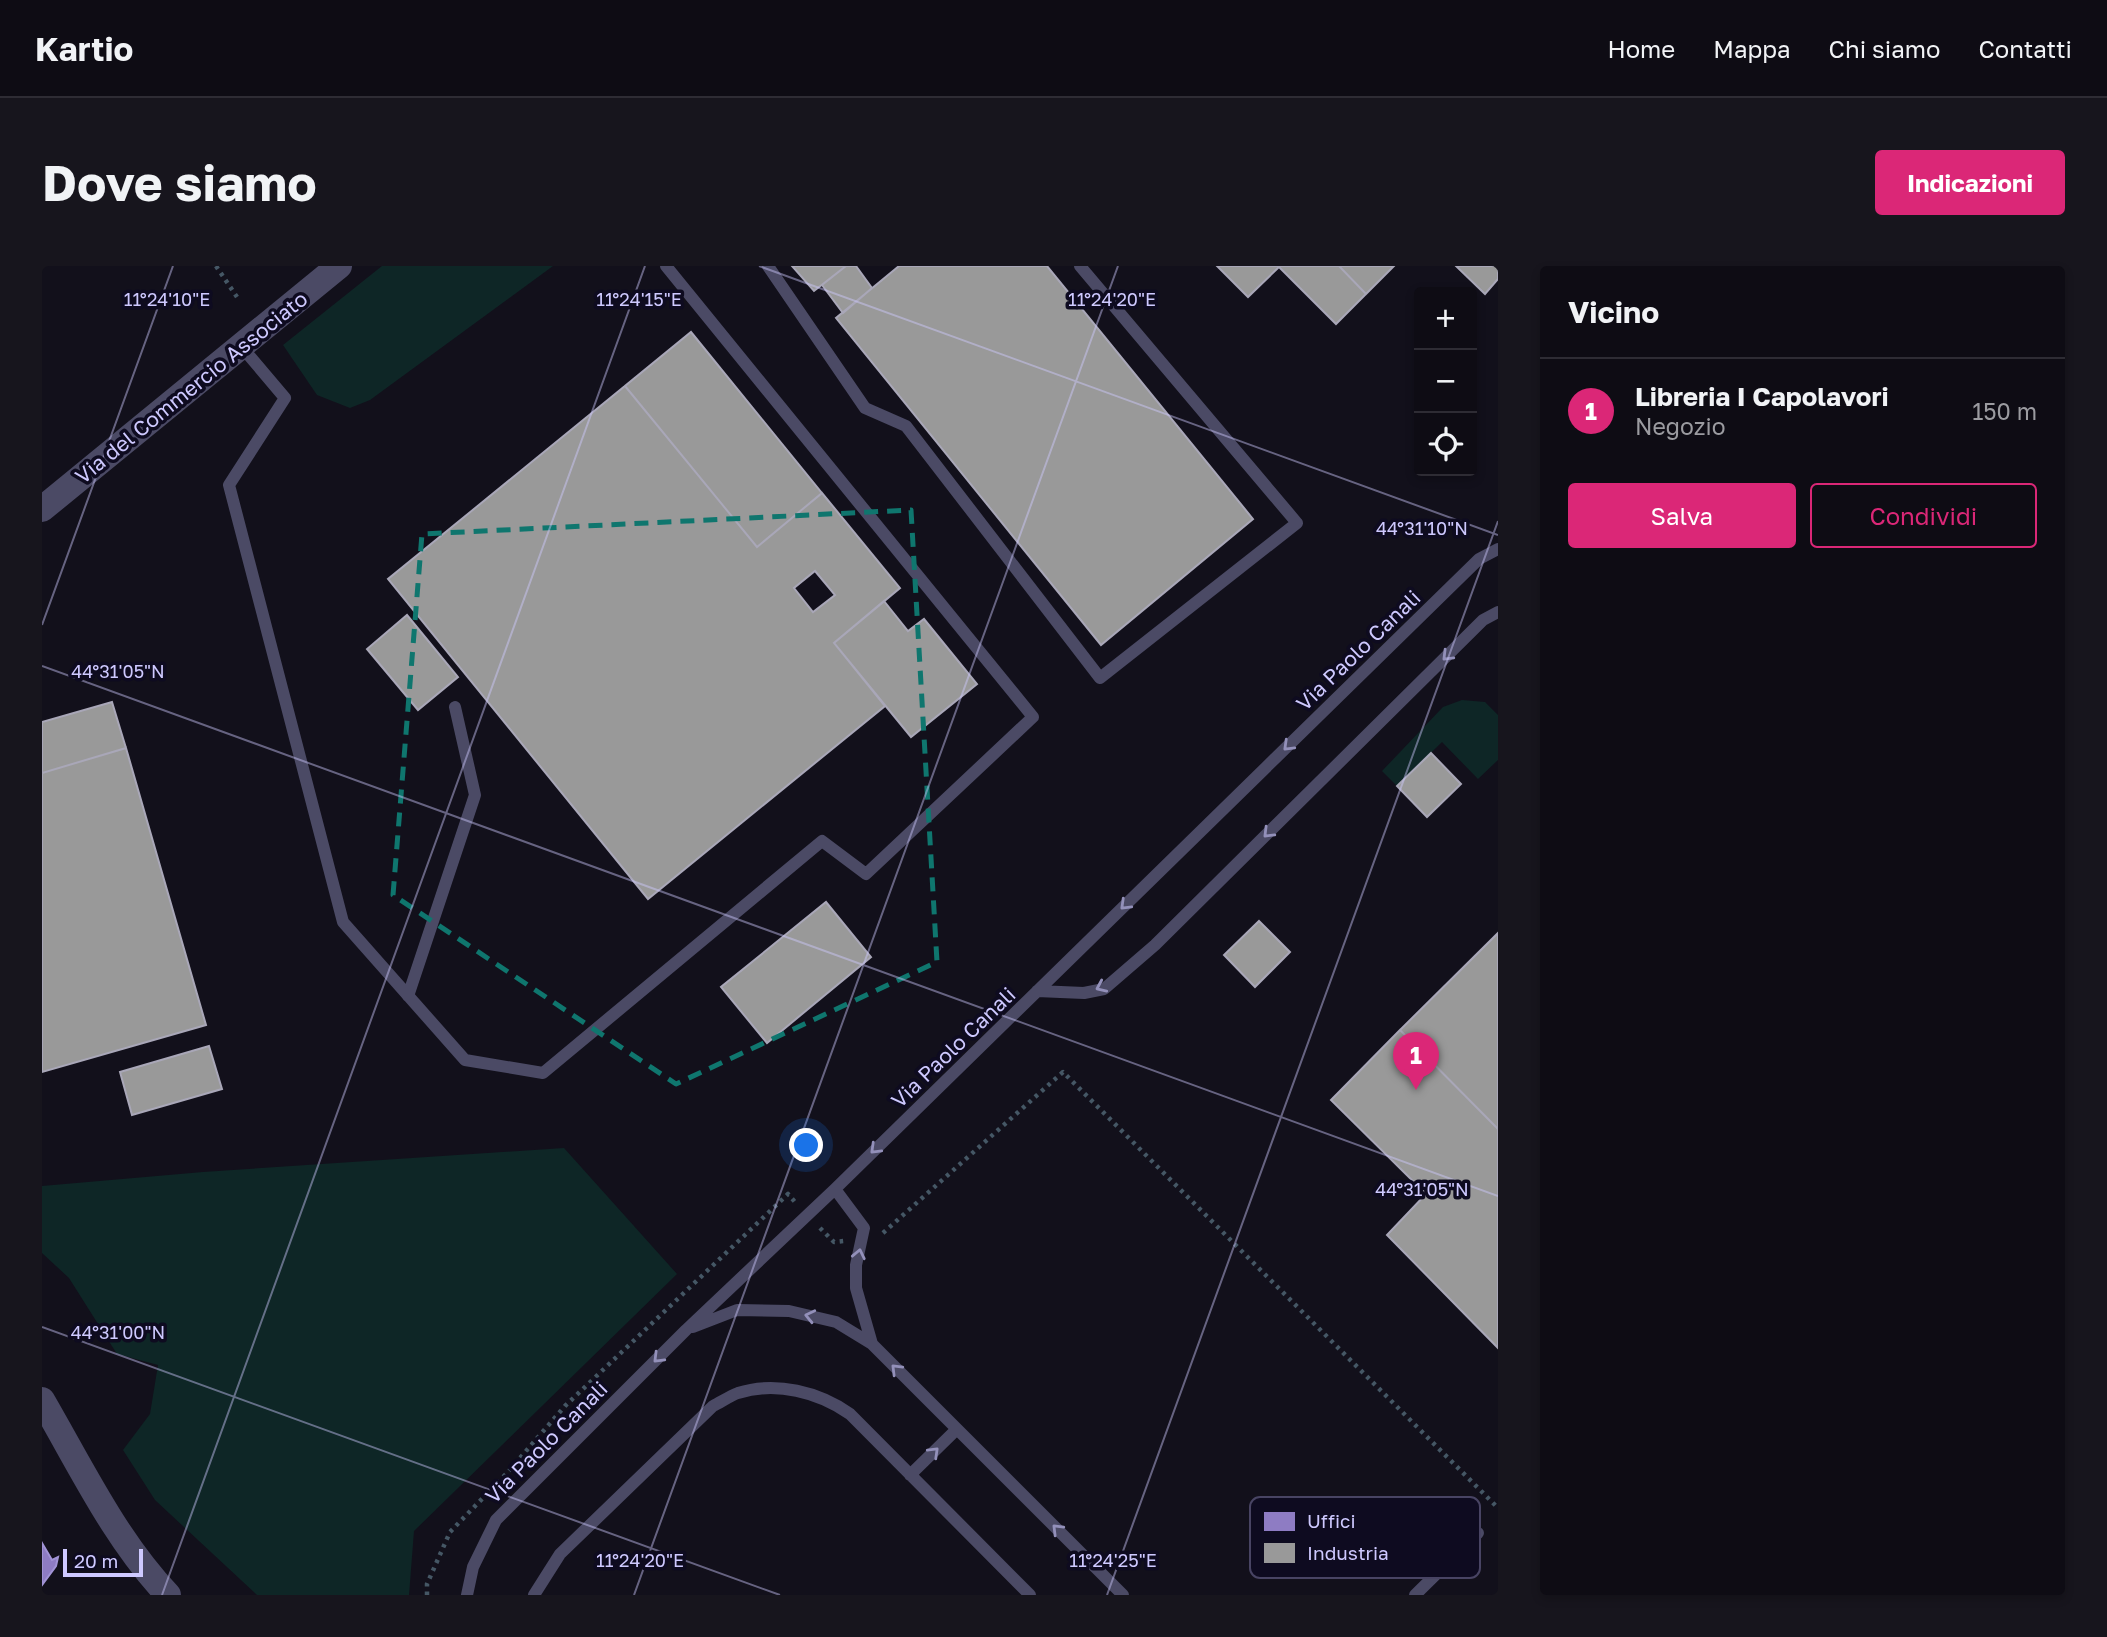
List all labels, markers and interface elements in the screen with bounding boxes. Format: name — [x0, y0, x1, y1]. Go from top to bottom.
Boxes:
text: Kartio — [35, 29, 133, 68]
text: Home — [1607, 34, 1675, 63]
text: Mappa — [1713, 34, 1791, 63]
text: Chi siamo — [1829, 34, 1940, 63]
text: Contatti — [1978, 34, 2072, 63]
button: Indicazioni — [1875, 150, 2065, 215]
text: Dove siamo — [42, 153, 317, 212]
street label: Via del Commercio Associato — [70, 285, 312, 489]
map controls — [1414, 287, 1477, 476]
button: + — [1414, 287, 1477, 350]
text: 11°24'10"E — [124, 288, 210, 310]
text: 11°24'15"E — [596, 288, 682, 310]
text: 11°24'20"E — [1068, 288, 1156, 310]
text: Vicino — [1568, 294, 1659, 330]
button: − — [1414, 350, 1477, 413]
text: Libreria I Capolavori — [1635, 381, 1889, 412]
text: 1 — [1585, 397, 1597, 425]
text: 150 m — [1972, 397, 2037, 425]
text: Negozio — [1635, 412, 1725, 440]
button: locate — [1414, 413, 1477, 476]
button: Salva — [1568, 483, 1796, 548]
button: Condividi — [1810, 483, 2037, 548]
text: 44°31'10"N — [1376, 517, 1468, 539]
street label: Via Paolo Canali — [1291, 584, 1425, 716]
one-way arrow — [1442, 648, 1455, 661]
text: 44°31'05"N — [71, 660, 165, 682]
one-way arrow — [1283, 737, 1296, 750]
one-way arrow — [1263, 825, 1276, 838]
one-way arrow — [1121, 896, 1134, 909]
one-way arrow — [1096, 979, 1108, 993]
street label: Via Paolo Canali — [886, 981, 1020, 1113]
pin: 1 — [1393, 1032, 1439, 1090]
your location — [789, 1128, 823, 1162]
one-way arrow — [870, 1141, 883, 1154]
text: 44°31'05"N — [1375, 1178, 1469, 1200]
one-way arrow — [850, 1248, 865, 1260]
one-way arrow — [804, 1310, 816, 1324]
text: 44°31'00"N — [71, 1321, 165, 1343]
one-way arrow — [653, 1349, 666, 1362]
one-way arrow — [892, 1364, 905, 1377]
street label: Via Paolo Canali — [479, 1375, 613, 1509]
one-way arrow — [925, 1447, 938, 1460]
legend — [1250, 1497, 1480, 1578]
text: Uffici — [1307, 1509, 1355, 1532]
one-way arrow — [1053, 1525, 1066, 1538]
text: Industria — [1307, 1541, 1389, 1564]
scale bar — [63, 1546, 144, 1578]
text: 20 m — [74, 1549, 118, 1572]
text: 11°24'20"E — [596, 1549, 684, 1571]
text: 11°24'25"E — [1069, 1549, 1157, 1571]

